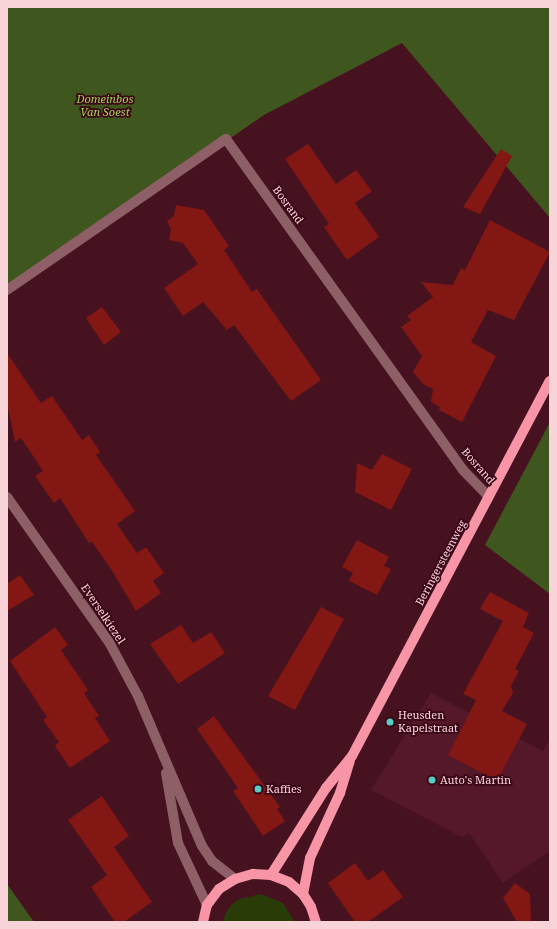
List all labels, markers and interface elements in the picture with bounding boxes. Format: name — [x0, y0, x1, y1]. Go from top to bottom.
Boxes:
park label: Domeinbos Van Soest — [76, 93, 134, 119]
street label: Bosrand — [270, 184, 306, 226]
street label: Bosrand — [459, 445, 497, 487]
street label: Beringersteenweg — [413, 518, 469, 608]
street label: Everselkiezel — [78, 582, 128, 646]
place label: Heusden Kapelstraat — [398, 709, 458, 735]
marker: Heusden Kapelstraat — [385, 717, 395, 727]
place label: Auto's Martin — [440, 773, 511, 787]
marker: Auto's Martin — [427, 775, 437, 785]
place label: Kaffies — [266, 782, 302, 796]
marker: Kaffies — [253, 784, 263, 794]

